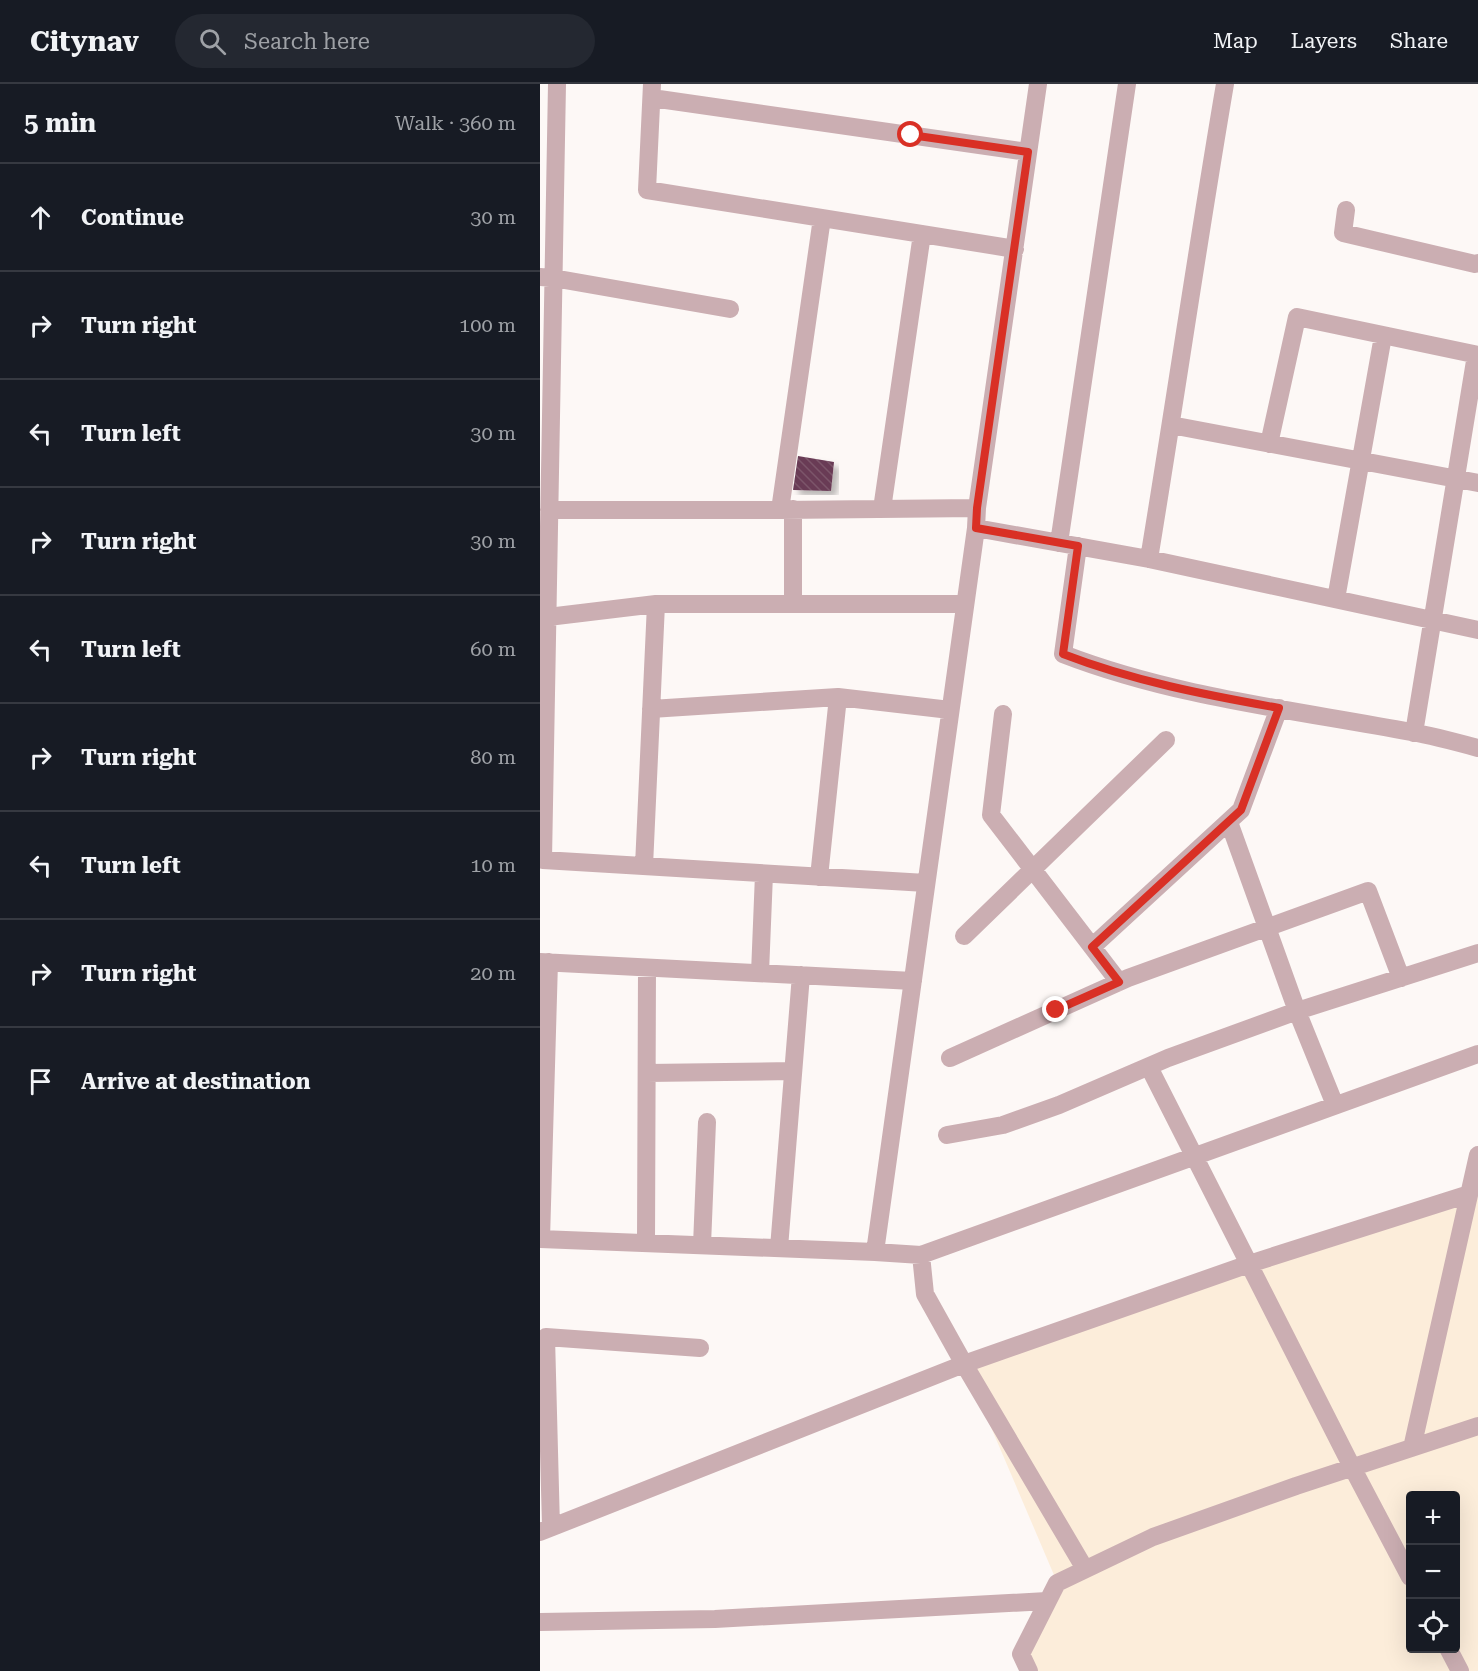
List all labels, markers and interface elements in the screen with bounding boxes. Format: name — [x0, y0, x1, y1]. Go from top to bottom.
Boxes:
search box — [175, 14, 595, 68]
text: Citynav — [30, 25, 139, 58]
icon: search — [196, 25, 229, 58]
text: Search here — [244, 29, 370, 54]
text: Map — [1213, 29, 1258, 53]
text: Layers — [1291, 29, 1357, 53]
text: Share — [1390, 29, 1448, 53]
text: 5 min — [24, 108, 96, 138]
text: Walk · 360 m — [395, 111, 516, 135]
route start — [897, 121, 923, 147]
icon: ahead — [24, 201, 57, 234]
text: Continue — [81, 205, 184, 230]
text: 30 m — [470, 205, 516, 229]
icon: right — [24, 309, 57, 342]
text: Turn right — [81, 313, 196, 338]
text: 100 m — [459, 313, 516, 337]
icon: left — [24, 417, 57, 450]
text: Turn left — [81, 421, 181, 446]
text: 30 m — [470, 421, 516, 445]
icon: right — [24, 525, 57, 558]
text: Turn right — [81, 529, 196, 554]
text: 30 m — [470, 529, 516, 553]
icon: left — [24, 633, 57, 666]
text: Turn left — [81, 637, 181, 662]
text: 60 m — [470, 637, 516, 661]
icon: right — [24, 741, 57, 774]
text: Turn right — [81, 745, 196, 770]
text: 80 m — [470, 745, 516, 769]
icon: left — [24, 849, 57, 882]
text: Turn left — [81, 853, 181, 878]
text: 10 m — [470, 853, 516, 877]
icon: right — [24, 957, 57, 990]
text: Turn right — [81, 961, 196, 986]
text: 20 m — [470, 961, 516, 985]
route end — [1042, 996, 1068, 1022]
icon: arrive — [24, 1065, 57, 1098]
text: Arrive at destination — [81, 1069, 310, 1094]
map controls — [1406, 1491, 1460, 1653]
button: + — [1406, 1491, 1460, 1545]
button: − — [1406, 1545, 1460, 1599]
button: locate — [1406, 1599, 1460, 1653]

